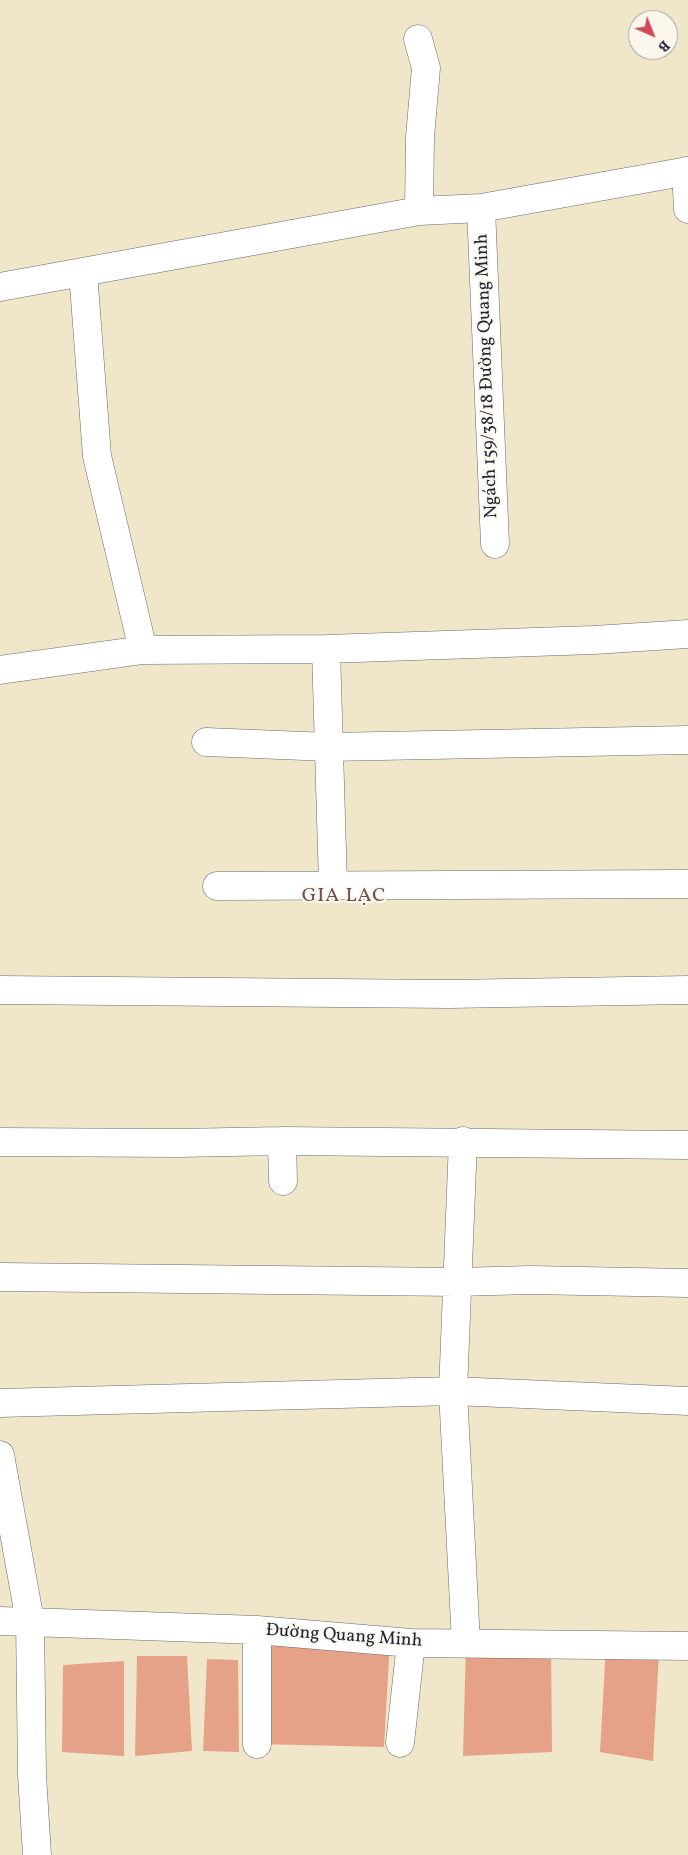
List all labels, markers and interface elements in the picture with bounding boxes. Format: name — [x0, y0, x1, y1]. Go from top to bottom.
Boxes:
north arrow — [628, 10, 678, 60]
text: B — [653, 35, 673, 56]
street label: Ngách 159/38/18 Đường Quang Minh — [472, 233, 504, 519]
district label: GIA LẠC — [301, 885, 387, 909]
street label: Đường Quang Minh — [265, 1621, 423, 1653]

